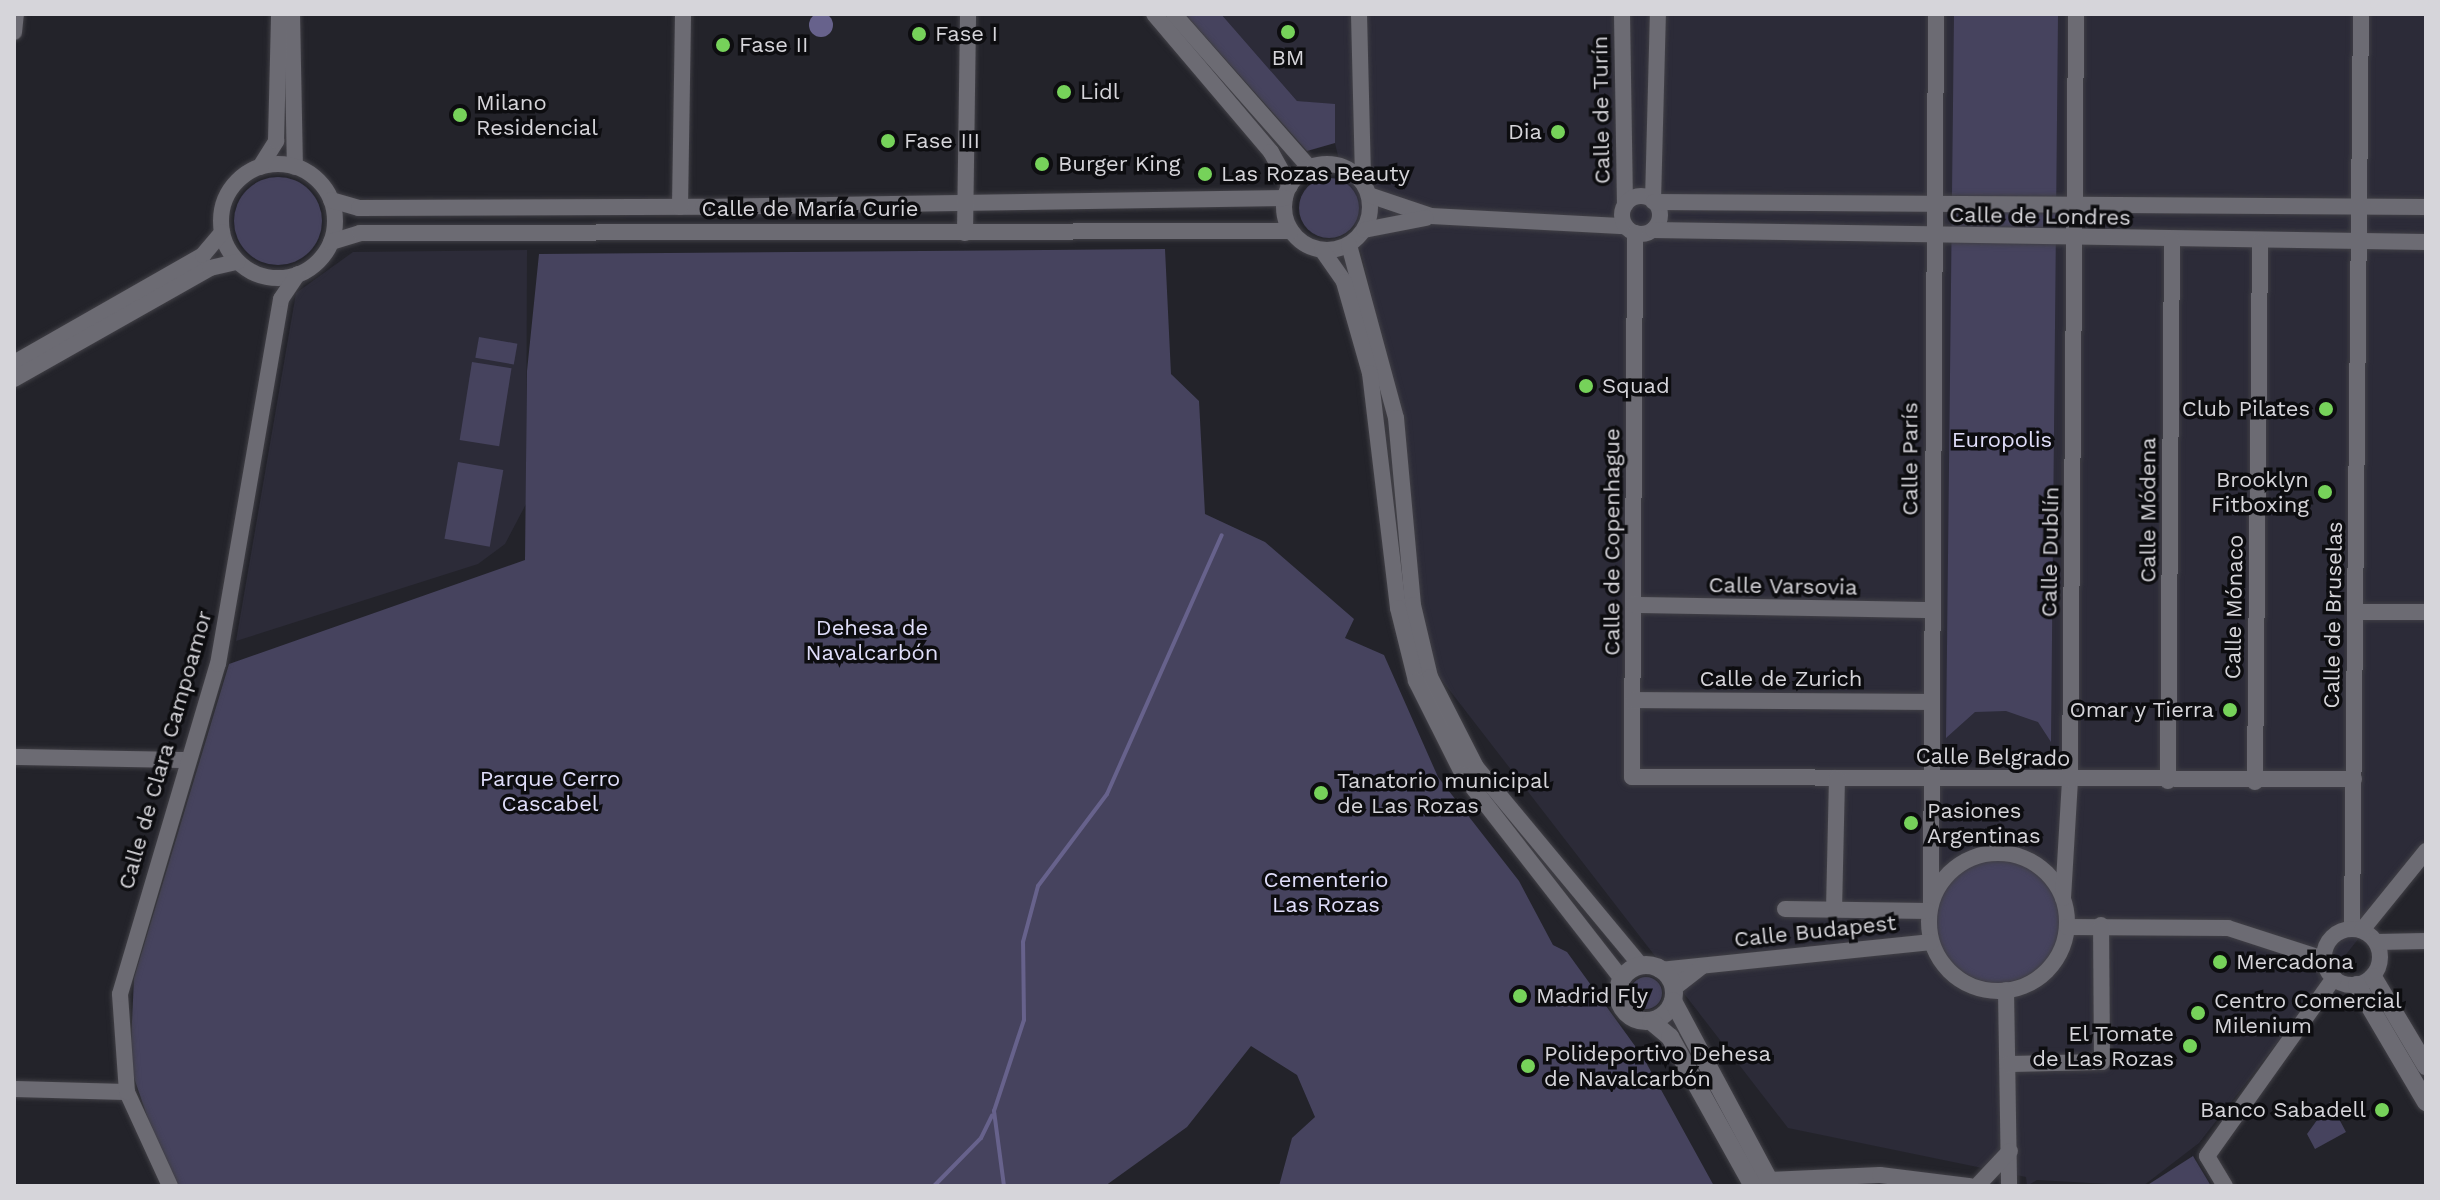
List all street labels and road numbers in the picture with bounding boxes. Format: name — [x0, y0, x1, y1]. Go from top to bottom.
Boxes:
street label: Calle de Turín — [1587, 35, 1615, 185]
street label: Calle de María Curie — [701, 196, 919, 222]
street label: Calle de Londres — [1949, 201, 2131, 231]
street label: Calle París — [1897, 402, 1923, 516]
street label: Calle de Copenhague — [1599, 428, 1625, 656]
street label: Calle Módena — [2135, 437, 2161, 583]
street label: Calle Dublín — [2036, 486, 2064, 618]
street label: Calle de Bruselas — [2318, 521, 2348, 709]
street label: Calle Mónaco — [2220, 534, 2248, 680]
street label: Calle Varsovia — [1708, 571, 1858, 601]
street label: Calle de Clara Campoamor — [112, 607, 218, 893]
street label: Calle de Zurich — [1700, 666, 1862, 692]
street label: Calle Belgrado — [1915, 742, 2071, 772]
street label: Calle Budapest — [1733, 909, 1897, 953]

